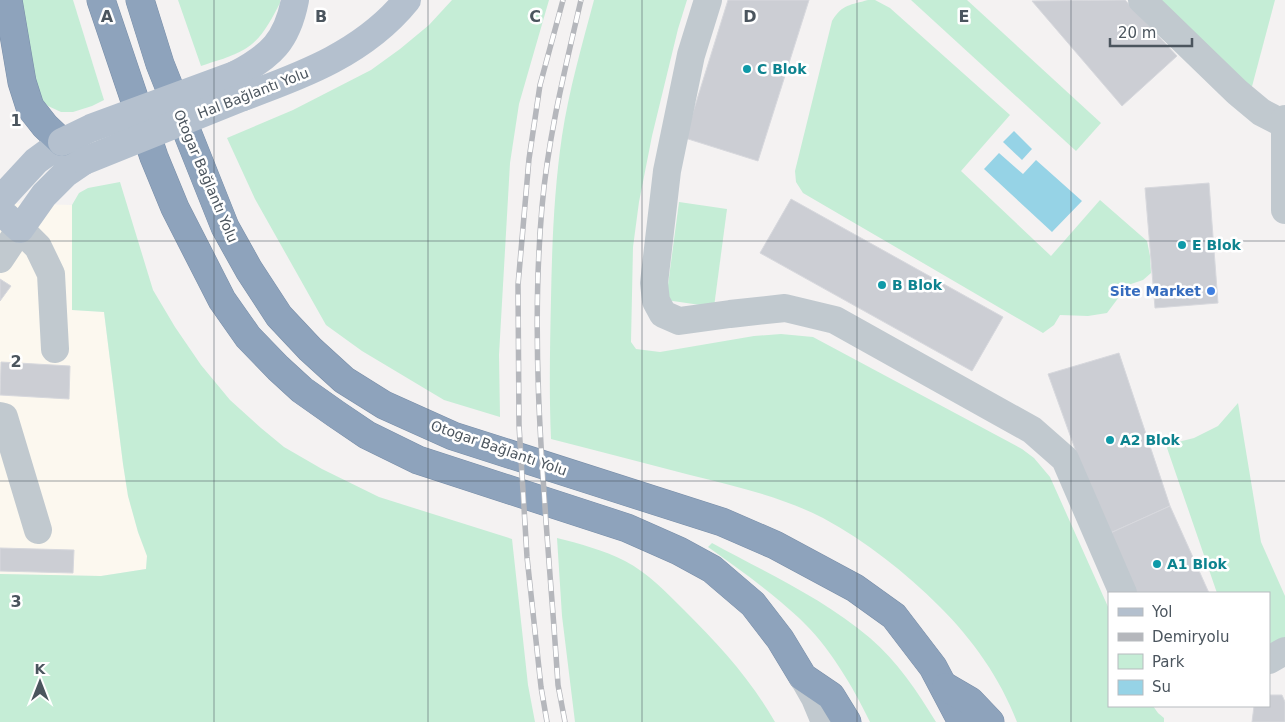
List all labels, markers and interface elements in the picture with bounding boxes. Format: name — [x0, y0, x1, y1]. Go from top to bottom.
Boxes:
text: A — [101, 7, 114, 26]
text: B — [315, 7, 327, 26]
text: C — [529, 7, 541, 26]
text: D — [743, 7, 757, 26]
text: E — [959, 7, 969, 26]
scale bar — [1110, 15, 1192, 47]
text: 20 m — [1118, 24, 1156, 42]
place label: C Blok — [757, 61, 807, 77]
marker: C Blok — [741, 63, 753, 75]
street label: Hal Bağlantı Yolu — [195, 64, 311, 122]
street label: Otogar Bağlantı Yolu — [171, 107, 241, 245]
text: 1 — [10, 111, 22, 130]
place label: E Blok — [1192, 237, 1242, 253]
marker: E Blok — [1176, 239, 1188, 251]
place label: B Blok — [892, 277, 943, 293]
marker: B Blok — [876, 279, 888, 291]
place label: Site Market — [1110, 283, 1201, 299]
marker: Site Market — [1205, 285, 1217, 297]
text: 2 — [10, 352, 22, 371]
street label: Otogar Bağlantı Yolu — [429, 417, 569, 479]
place label: A2 Blok — [1120, 432, 1181, 448]
marker: A2 Blok — [1104, 434, 1116, 446]
place label: A1 Blok — [1167, 556, 1228, 572]
marker: A1 Blok — [1151, 558, 1163, 570]
text: 3 — [10, 592, 22, 611]
legend — [1108, 592, 1270, 707]
text: Yol — [1151, 603, 1173, 621]
text: Demiryolu — [1152, 628, 1229, 646]
text: Park — [1152, 653, 1185, 671]
north arrow — [15, 657, 65, 707]
text: K — [35, 661, 47, 677]
text: Su — [1152, 678, 1171, 696]

